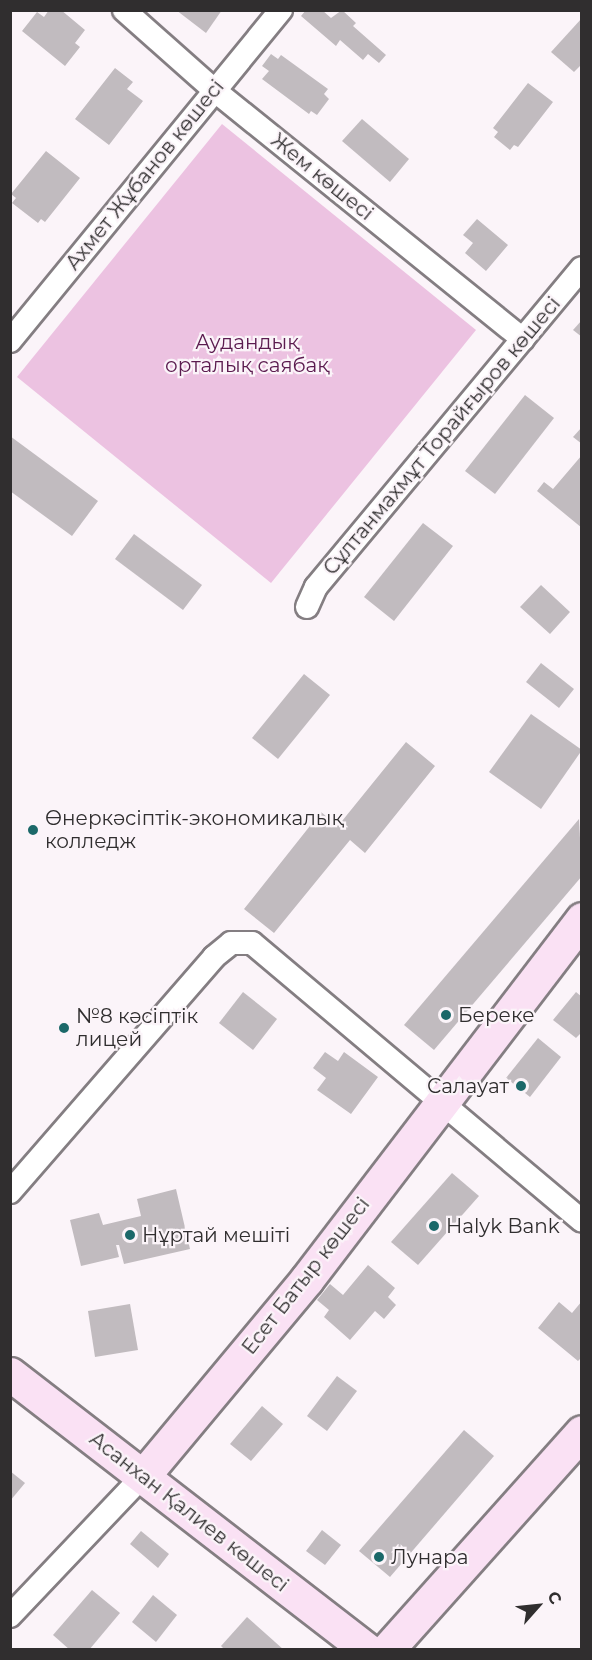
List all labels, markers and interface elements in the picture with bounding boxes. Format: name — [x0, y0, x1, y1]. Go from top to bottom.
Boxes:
street label: Ахмет Жұбанов көшесі — [61, 75, 229, 275]
street label: Жем көшесі — [266, 128, 378, 226]
street label: Сұлтанмахмұт Торайғыров көшесі — [319, 292, 565, 580]
park label: Аудандық орталық саябақ — [165, 330, 329, 377]
place label: Өнеркәсіптік-экономикалық колледж — [45, 807, 343, 854]
marker: Өнеркәсіптік-экономикалық колледж — [26, 823, 40, 837]
place label: Береке — [458, 1003, 535, 1027]
place label: №8 кәсіптік лицей — [76, 1005, 198, 1052]
marker: Береке — [439, 1008, 453, 1022]
marker: №8 кәсіптік лицей — [57, 1021, 71, 1035]
place label: Салауат — [427, 1074, 509, 1098]
marker: Салауат — [514, 1079, 528, 1093]
street label: Есет Батыр көшесі — [237, 1193, 375, 1359]
place label: Halyk Bank — [446, 1214, 560, 1238]
marker: Halyk Bank — [427, 1219, 441, 1233]
place label: Нұртай мешіті — [142, 1223, 290, 1247]
marker: Нұртай мешіті — [123, 1228, 137, 1242]
street label: Асанхан Қалиев көшесі — [85, 1427, 293, 1597]
place label: Лунара — [391, 1545, 468, 1569]
marker: Лунара — [372, 1550, 386, 1564]
north arrow — [508, 1576, 568, 1636]
text: С — [543, 1588, 566, 1607]

